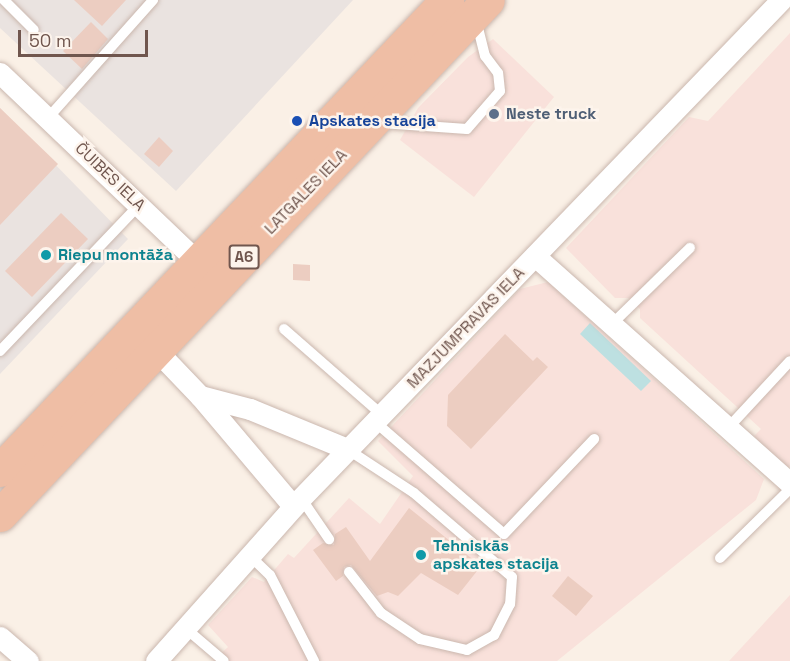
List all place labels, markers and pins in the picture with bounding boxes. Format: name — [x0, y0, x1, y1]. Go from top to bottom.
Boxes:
place label: Neste truck — [506, 104, 596, 124]
marker: Neste truck — [487, 107, 501, 121]
place label: Apskates stacija — [309, 111, 436, 131]
marker: Apskates stacija — [290, 114, 304, 128]
place label: Riepu montāža — [58, 245, 173, 265]
marker: Riepu montāža — [39, 248, 53, 262]
place label: Tehniskās apskates stacija — [433, 536, 559, 574]
marker: Tehniskās apskates stacija — [414, 548, 428, 562]

